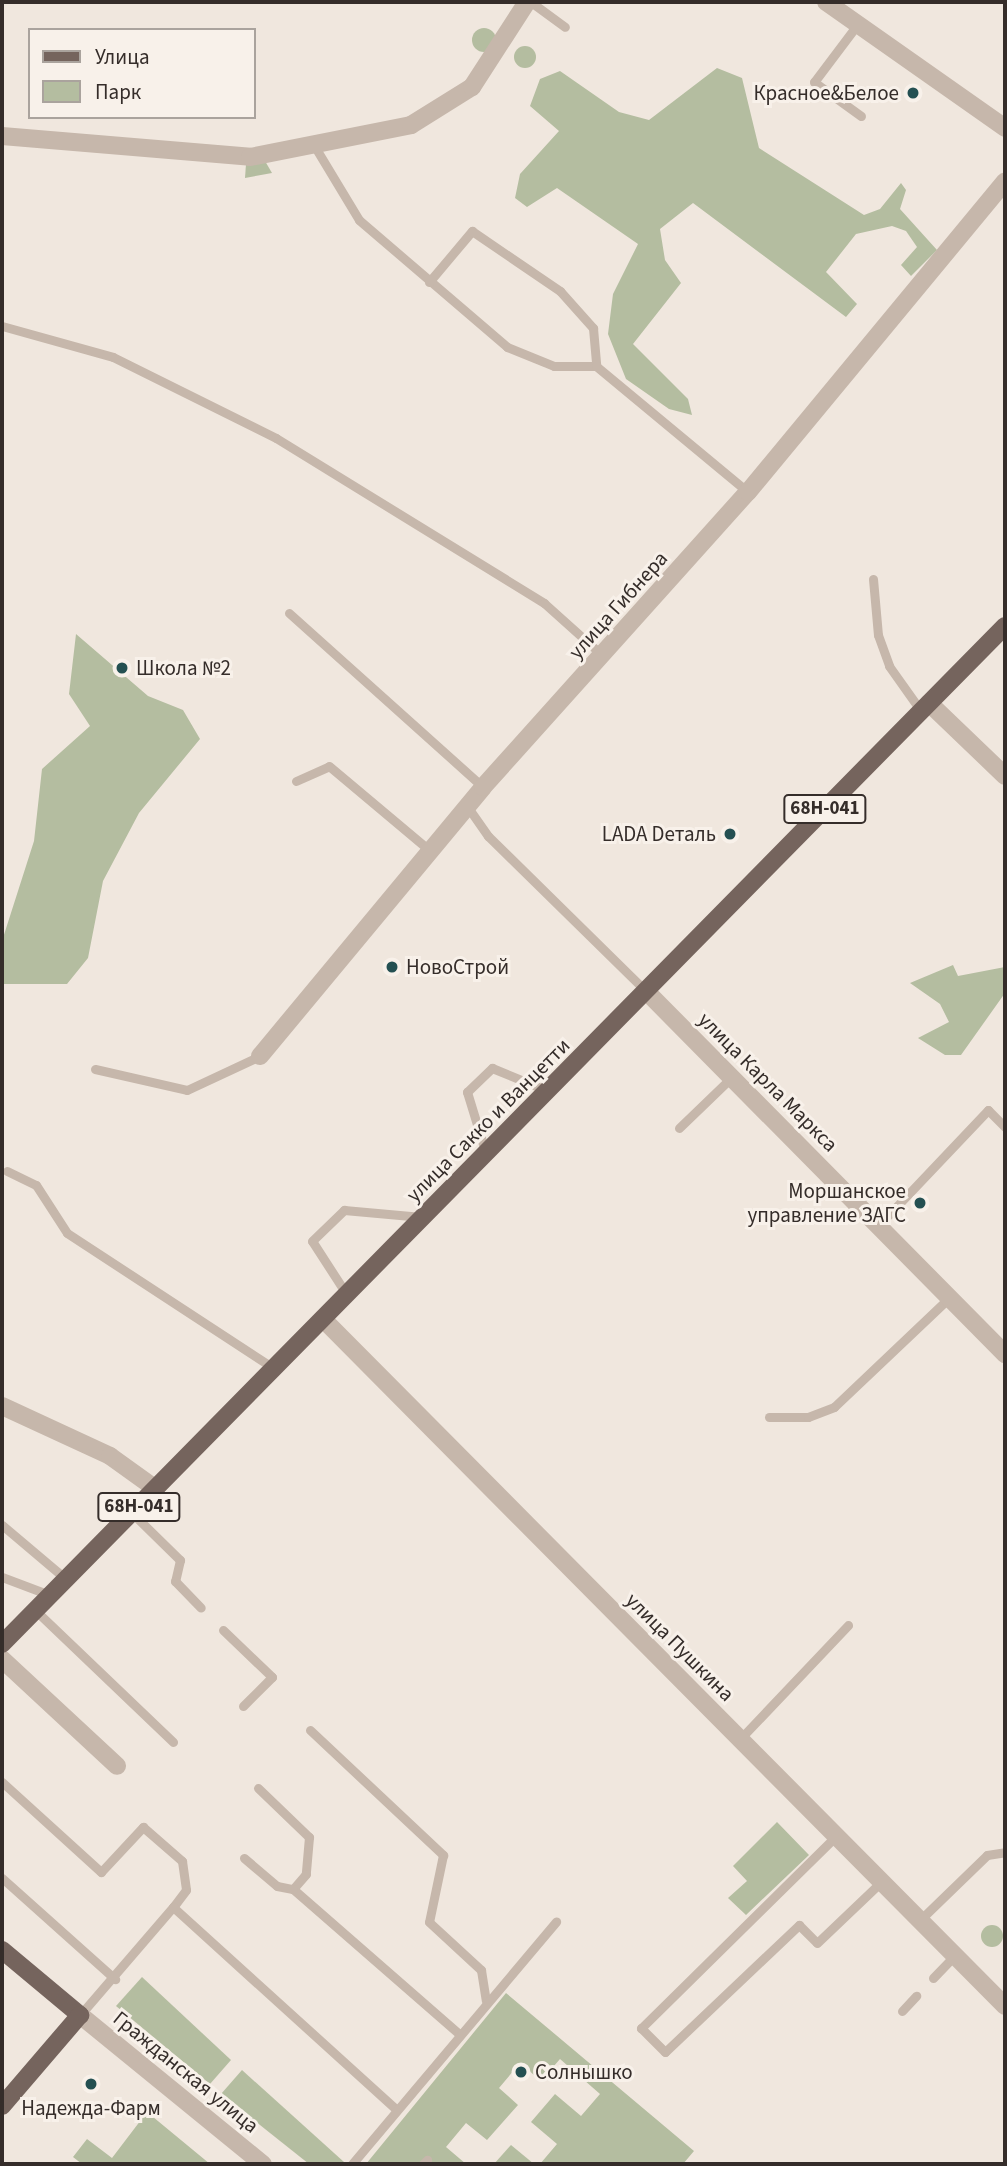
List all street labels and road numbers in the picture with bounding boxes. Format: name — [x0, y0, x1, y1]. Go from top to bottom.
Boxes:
street label: улица Гибнера — [563, 546, 673, 664]
road number: 68Н-041 — [783, 794, 867, 824]
street label: улица Карла Маркса — [693, 1007, 843, 1157]
street label: улица Сакко и Ванцетти — [401, 1033, 575, 1207]
road number: 68Н-041 — [97, 1492, 181, 1522]
street label: улица Пушкина — [621, 1588, 739, 1706]
street label: Гражданская улица — [108, 2006, 264, 2138]

